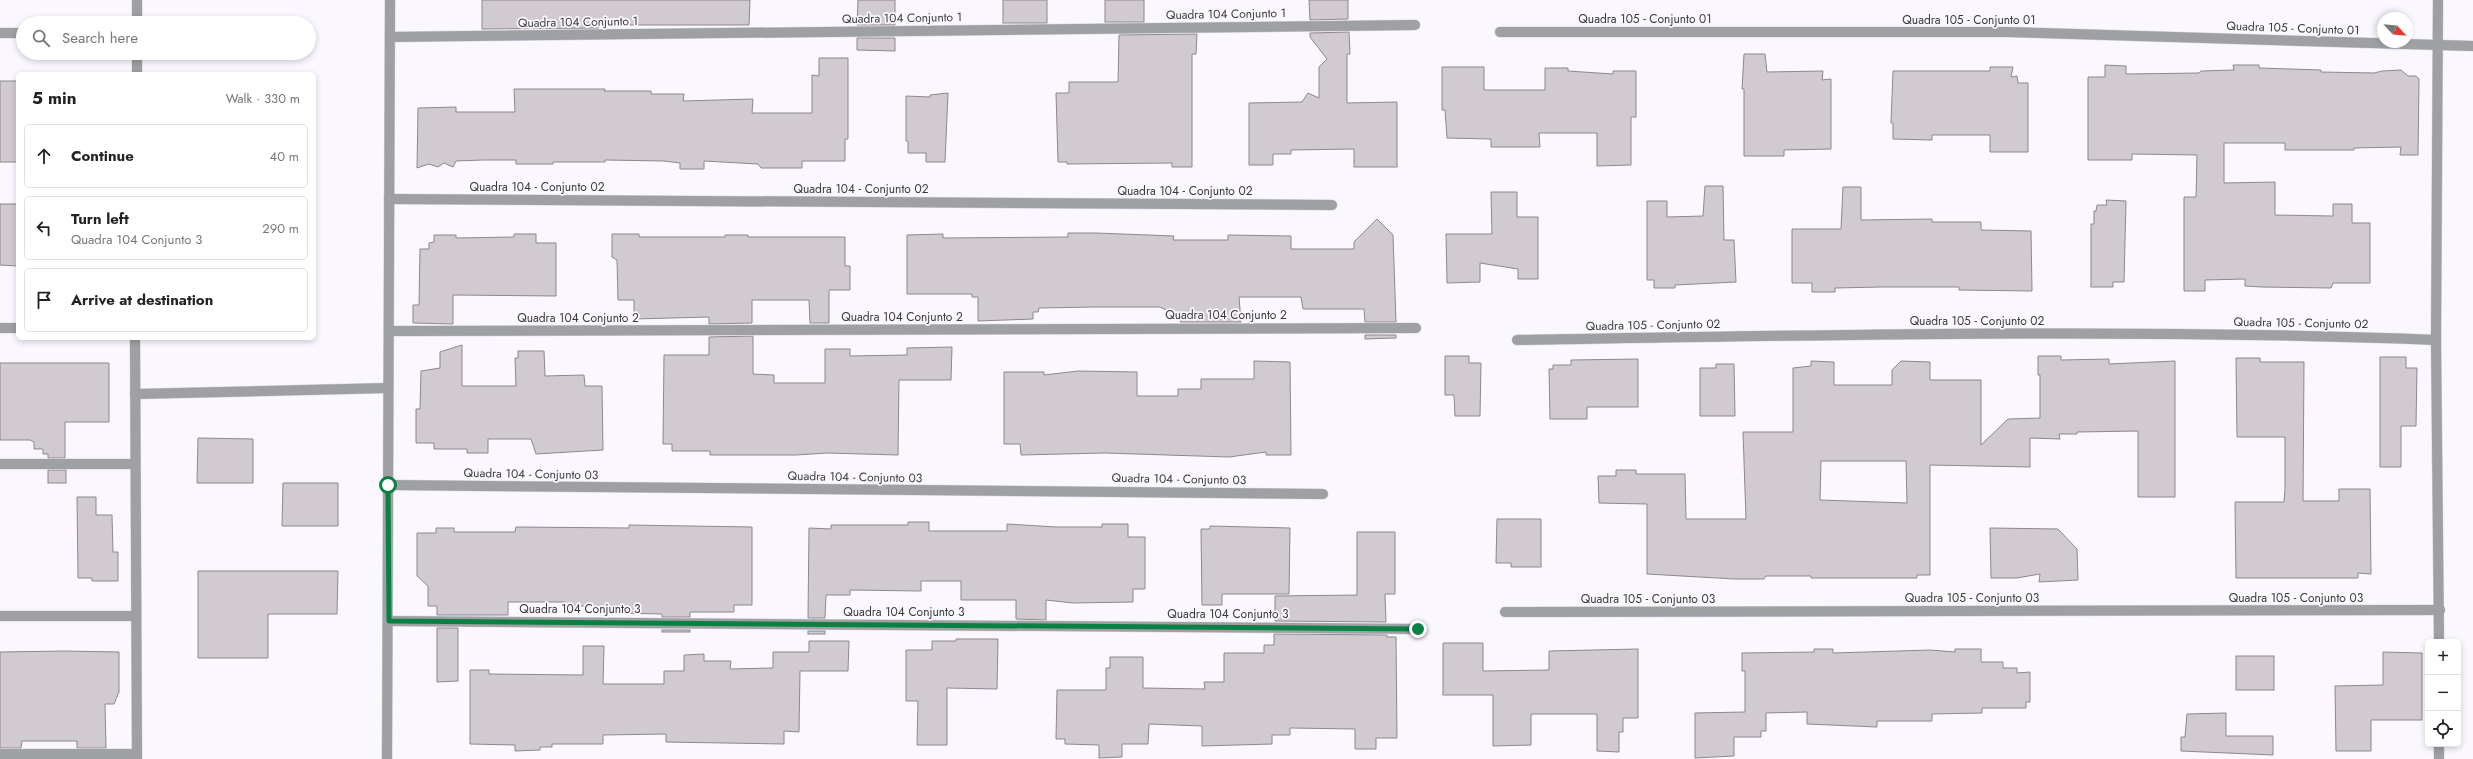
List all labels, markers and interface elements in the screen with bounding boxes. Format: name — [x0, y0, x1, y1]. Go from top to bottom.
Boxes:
street label: Quadra 104 Conjunto 1 — [1166, 4, 1286, 24]
street label: Quadra 104 Conjunto 1 — [842, 8, 962, 28]
street label: Quadra 105 - Conjunto 01 — [1578, 10, 1712, 28]
street label: Quadra 105 - Conjunto 01 — [1902, 11, 2036, 29]
street label: Quadra 104 Conjunto 1 — [518, 12, 638, 32]
north arrow — [2377, 12, 2413, 48]
search box — [16, 16, 316, 60]
street label: Quadra 105 - Conjunto 01 — [2226, 17, 2360, 39]
icon: search — [30, 27, 52, 49]
text: Search here — [62, 27, 138, 49]
text: 5 min — [32, 86, 76, 110]
text: Walk · 330 m — [226, 89, 300, 108]
icon: ahead — [33, 145, 55, 167]
text: Continue — [71, 145, 134, 167]
text: 40 m — [270, 147, 299, 166]
street label: Quadra 104 - Conjunto 02 — [470, 178, 605, 196]
street label: Quadra 104 - Conjunto 02 — [794, 180, 929, 198]
street label: Quadra 104 - Conjunto 02 — [1118, 182, 1253, 200]
text: Turn left — [71, 208, 129, 230]
icon: left — [33, 217, 55, 239]
text: 290 m — [262, 219, 299, 238]
text: Quadra 104 Conjunto 3 — [71, 230, 202, 249]
icon: arrive — [33, 289, 55, 311]
text: Arrive at destination — [71, 289, 213, 311]
street label: Quadra 104 Conjunto 2 — [1165, 306, 1287, 324]
street label: Quadra 104 Conjunto 2 — [841, 308, 963, 326]
street label: Quadra 104 Conjunto 2 — [517, 309, 639, 327]
street label: Quadra 105 - Conjunto 02 — [1910, 312, 2045, 330]
street label: Quadra 105 - Conjunto 02 — [2234, 313, 2369, 333]
street label: Quadra 105 - Conjunto 02 — [1586, 315, 1721, 335]
street label: Quadra 104 - Conjunto 03 — [464, 464, 599, 484]
street label: Quadra 104 - Conjunto 03 — [788, 467, 923, 487]
street label: Quadra 104 - Conjunto 03 — [1112, 469, 1247, 489]
route start — [379, 476, 397, 494]
street label: Quadra 105 - Conjunto 03 — [1905, 589, 2040, 607]
street label: Quadra 105 - Conjunto 03 — [2229, 589, 2364, 607]
street label: Quadra 105 - Conjunto 03 — [1581, 590, 1716, 608]
street label: Quadra 104 Conjunto 3 — [519, 600, 641, 618]
street label: Quadra 104 Conjunto 3 — [843, 603, 965, 621]
street label: Quadra 104 Conjunto 3 — [1167, 605, 1289, 623]
route end — [1409, 620, 1427, 638]
map controls — [2425, 639, 2461, 747]
button: + — [2425, 639, 2461, 675]
button: − — [2425, 675, 2461, 711]
button: locate — [2425, 711, 2461, 747]

